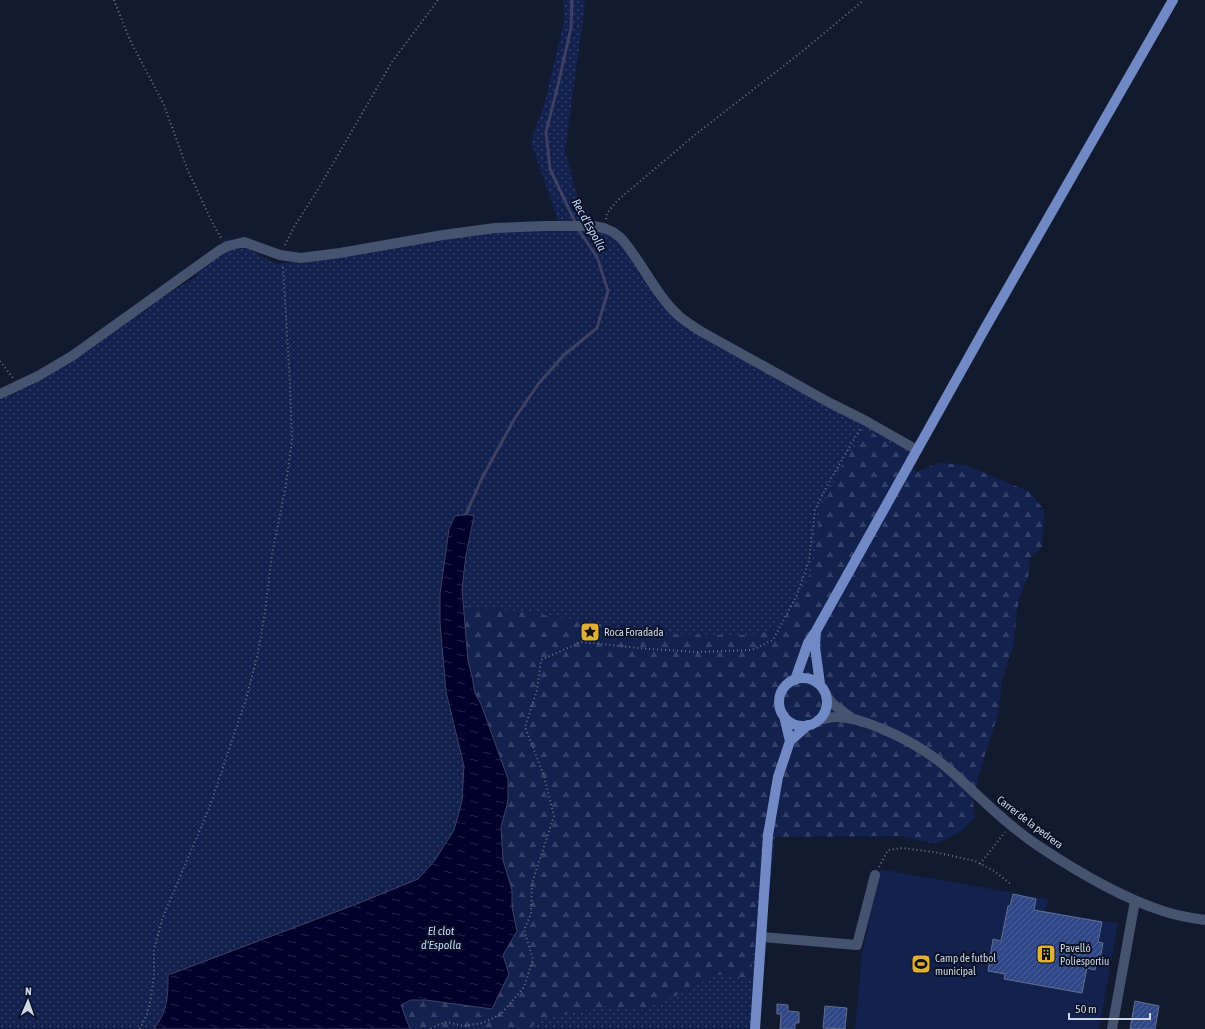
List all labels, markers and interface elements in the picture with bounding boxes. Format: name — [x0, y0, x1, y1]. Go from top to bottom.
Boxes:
water label: Rec d'Espolla — [569, 197, 609, 254]
place icon: Roca Foradada — [579, 621, 601, 643]
place label: Roca Foradada — [604, 626, 664, 638]
street label: Carrer de la pedrera — [995, 793, 1065, 851]
water label: El clot d'Espolla — [421, 924, 461, 952]
place label: Pavelló Poliesportiu — [1060, 942, 1109, 967]
building icon: Pavelló Poliesportiu — [1035, 943, 1057, 965]
place label: Camp de futbol municipal — [935, 952, 996, 977]
sports icon: Camp de futbol municipal — [910, 953, 932, 975]
north arrow — [8, 981, 48, 1021]
text: N — [25, 985, 32, 997]
scale bar — [1069, 995, 1150, 1021]
text: 50 m — [1075, 1002, 1097, 1016]

